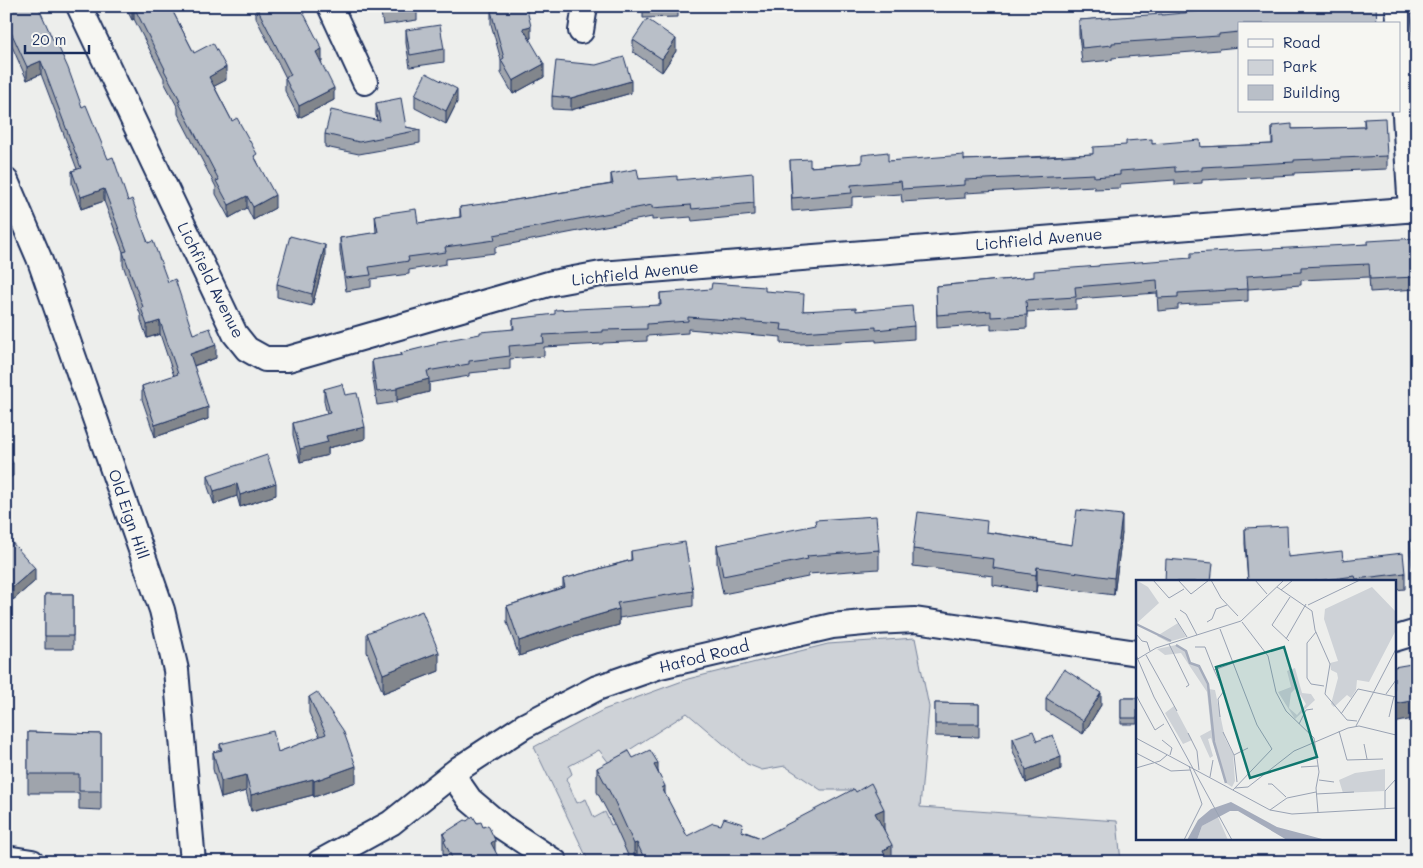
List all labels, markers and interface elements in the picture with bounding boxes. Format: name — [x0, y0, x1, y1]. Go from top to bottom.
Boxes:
scale bar — [25, 22, 89, 54]
legend — [1238, 22, 1400, 112]
text: 20 m — [32, 29, 66, 49]
text: Road — [1283, 32, 1320, 52]
text: Park — [1283, 56, 1317, 76]
text: Building — [1283, 82, 1340, 102]
street label: Lichfield Avenue — [173, 218, 250, 341]
street label: Lichfield Avenue — [975, 222, 1103, 255]
street label: Lichfield Avenue — [570, 255, 699, 290]
street label: Old Eign Hill — [104, 466, 155, 562]
inset map — [1136, 580, 1396, 840]
street label: Hafod Road — [657, 634, 751, 677]

